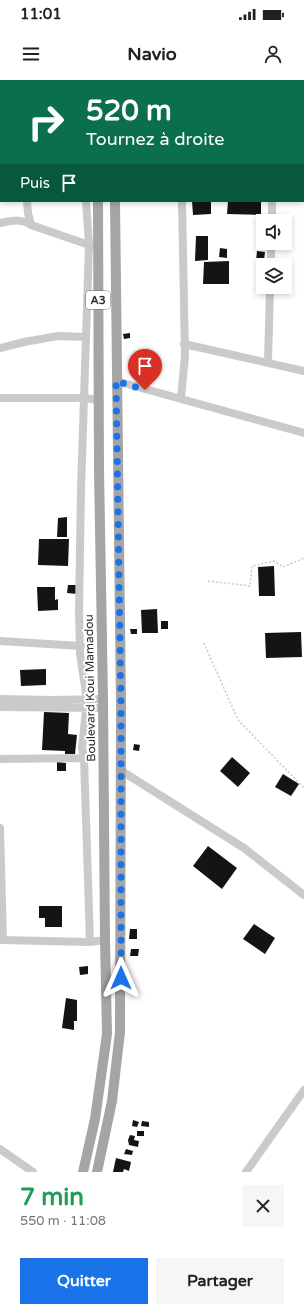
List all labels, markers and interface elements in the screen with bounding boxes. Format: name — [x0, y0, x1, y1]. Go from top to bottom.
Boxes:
text: 11:01 — [20, 5, 62, 23]
icon: menu — [20, 43, 42, 65]
text: Navio — [127, 43, 177, 65]
icon: person — [262, 43, 284, 65]
text: 520 m — [86, 94, 172, 128]
icon: right — [20, 96, 72, 148]
text: Tournez à droite — [86, 128, 225, 150]
icon: arrive — [58, 172, 80, 194]
text: Puis — [20, 174, 50, 192]
map controls — [256, 214, 292, 294]
button: sound — [256, 214, 292, 250]
button: layers — [256, 258, 292, 294]
road number: A3 — [86, 291, 110, 309]
pin — [128, 349, 162, 390]
icon: arrive — [134, 355, 156, 377]
street label: Boulevard Koui Mamadou — [82, 614, 98, 762]
position arrow — [100, 957, 142, 999]
text: 7 min — [20, 1183, 84, 1212]
button: close — [242, 1185, 284, 1227]
text: 550 m · 11:08 — [20, 1213, 106, 1229]
button: Quitter — [20, 1258, 148, 1304]
button: Partager — [156, 1258, 284, 1304]

